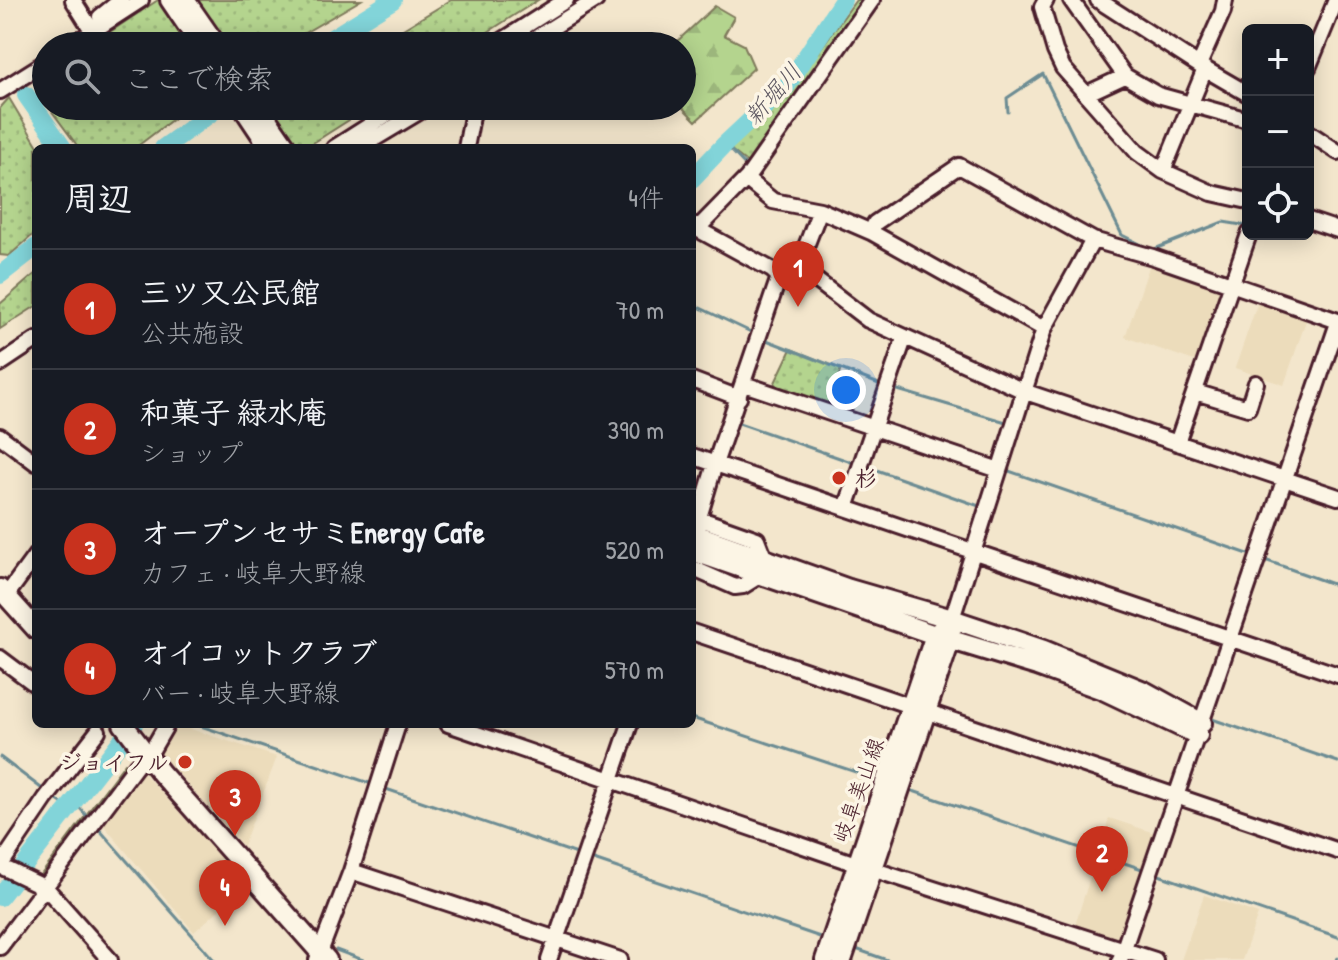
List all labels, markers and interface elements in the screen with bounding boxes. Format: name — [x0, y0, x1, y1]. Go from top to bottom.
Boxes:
map controls — [1242, 24, 1314, 240]
button: + — [1242, 24, 1314, 96]
search box — [32, 32, 696, 120]
icon: search — [60, 54, 104, 98]
water label: 新堀川 — [737, 56, 808, 131]
text: ここで検索 — [124, 58, 274, 98]
button: − — [1242, 96, 1314, 168]
button: locate — [1242, 168, 1314, 240]
text: 周辺 — [64, 175, 132, 221]
text: 4件 — [628, 180, 664, 215]
pin: 1 — [772, 241, 824, 307]
text: 三ツ又公民館 — [140, 272, 320, 312]
text: 1 — [85, 292, 95, 327]
text: 70 m — [616, 292, 664, 327]
text: 公共施設 — [140, 315, 244, 350]
your location — [826, 370, 866, 410]
text: 和菓子 緑水庵 — [140, 392, 327, 432]
text: 2 — [84, 412, 96, 447]
text: 390 m — [608, 412, 664, 447]
text: ショップ — [140, 435, 243, 470]
place label: 杉 — [855, 463, 877, 493]
marker: 杉 — [830, 469, 848, 487]
text: オープンセサミEnergy Cafe — [140, 512, 485, 552]
text: 3 — [84, 532, 96, 567]
text: 520 m — [606, 532, 664, 567]
text: カフェ · 岐阜大野線 — [140, 555, 365, 590]
text: オイコットクラブ — [140, 632, 378, 672]
text: 4 — [85, 652, 95, 687]
text: 570 m — [605, 652, 664, 687]
text: バー · 岐阜大野線 — [140, 675, 339, 710]
street label: 岐阜美山線 — [825, 733, 891, 847]
place label: ジョイフル — [59, 747, 169, 777]
marker: ジョイフル — [176, 753, 194, 771]
pin: 3 — [209, 770, 261, 836]
pin: 2 — [1076, 826, 1128, 892]
pin: 4 — [199, 860, 251, 926]

